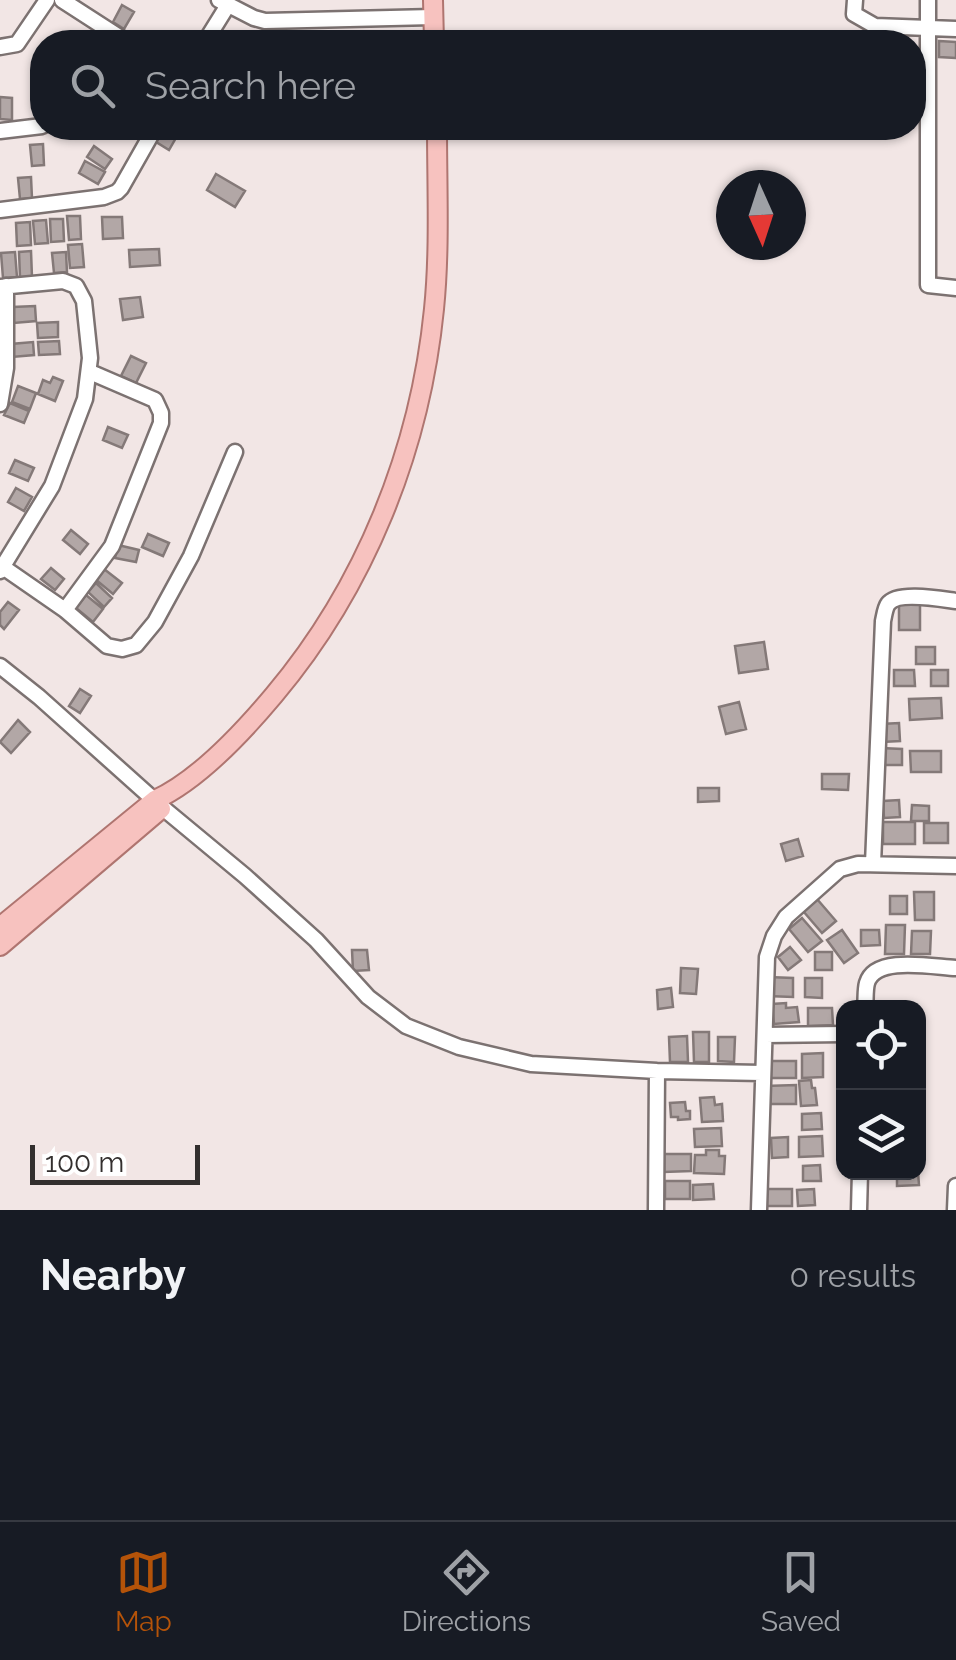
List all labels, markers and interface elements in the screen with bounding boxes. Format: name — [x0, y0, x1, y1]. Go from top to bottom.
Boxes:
search box — [30, 30, 926, 140]
icon: search — [65, 58, 120, 113]
text: Search here — [145, 63, 356, 108]
north arrow — [716, 170, 806, 260]
map controls — [836, 1000, 926, 1180]
button: locate — [836, 1000, 926, 1090]
button: layers — [836, 1090, 926, 1180]
scale bar — [30, 1140, 200, 1184]
text: 100 m — [45, 1146, 124, 1179]
text: Nearby — [40, 1251, 186, 1300]
text: 0 results — [789, 1257, 916, 1294]
tab: Map — [115, 1545, 172, 1638]
tab: Directions — [402, 1545, 531, 1638]
tab: Saved — [761, 1545, 841, 1638]

